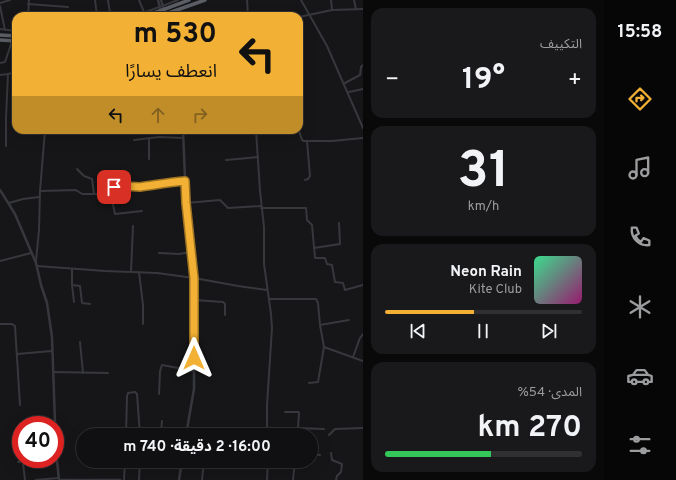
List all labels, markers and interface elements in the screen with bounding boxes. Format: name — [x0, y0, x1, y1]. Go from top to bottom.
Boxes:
text: 530 m — [134, 17, 217, 53]
text: 15:58 — [618, 21, 662, 44]
icon: left — [231, 28, 283, 80]
text: التكييف — [540, 37, 582, 53]
text: انعطف يسارًا — [125, 61, 217, 84]
text: 19° — [462, 62, 505, 99]
text: − — [385, 67, 399, 94]
text: + — [568, 67, 582, 94]
icon: directions — [626, 85, 654, 113]
icon: left — [105, 104, 127, 126]
icon: ahead — [147, 104, 169, 126]
icon: right — [189, 104, 211, 126]
text: 31 — [458, 140, 509, 206]
icon: music — [626, 154, 654, 182]
pin — [97, 170, 131, 204]
icon: arrive — [103, 176, 125, 198]
text: km/h — [468, 199, 499, 215]
icon: phone — [626, 223, 654, 251]
text: Neon Rain — [450, 263, 522, 282]
text: Kite Club — [469, 282, 522, 298]
icon: climate — [626, 293, 654, 321]
icon: previous — [407, 320, 429, 342]
icon: pause — [472, 320, 494, 342]
icon: next — [538, 320, 560, 342]
position arrow — [173, 337, 215, 379]
icon: car — [626, 362, 654, 390]
text: المدى · 54% — [517, 385, 582, 401]
text: 270 km — [477, 410, 582, 447]
speed limit sign: 40 — [12, 416, 64, 468]
icon: filters — [626, 431, 654, 459]
text: 16:00 · 2 دقيقة · 740 m — [123, 438, 271, 457]

